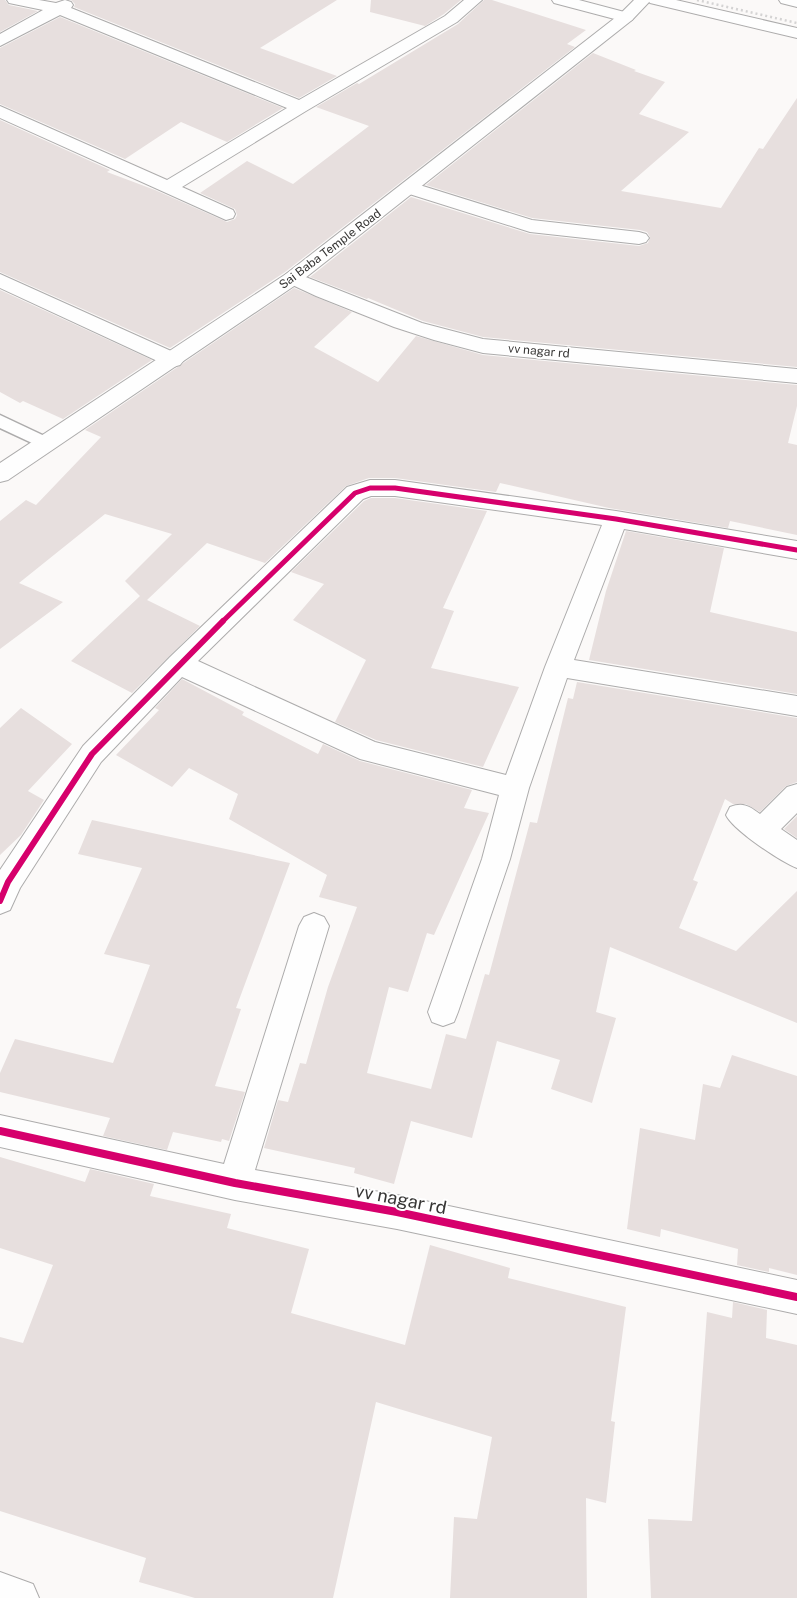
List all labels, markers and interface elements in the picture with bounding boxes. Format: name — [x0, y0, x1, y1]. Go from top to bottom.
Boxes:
street label: Sai Baba Temple Road — [276, 206, 384, 292]
street label: vv nagar rd — [508, 341, 570, 361]
street label: vv nagar rd — [353, 1180, 449, 1218]

